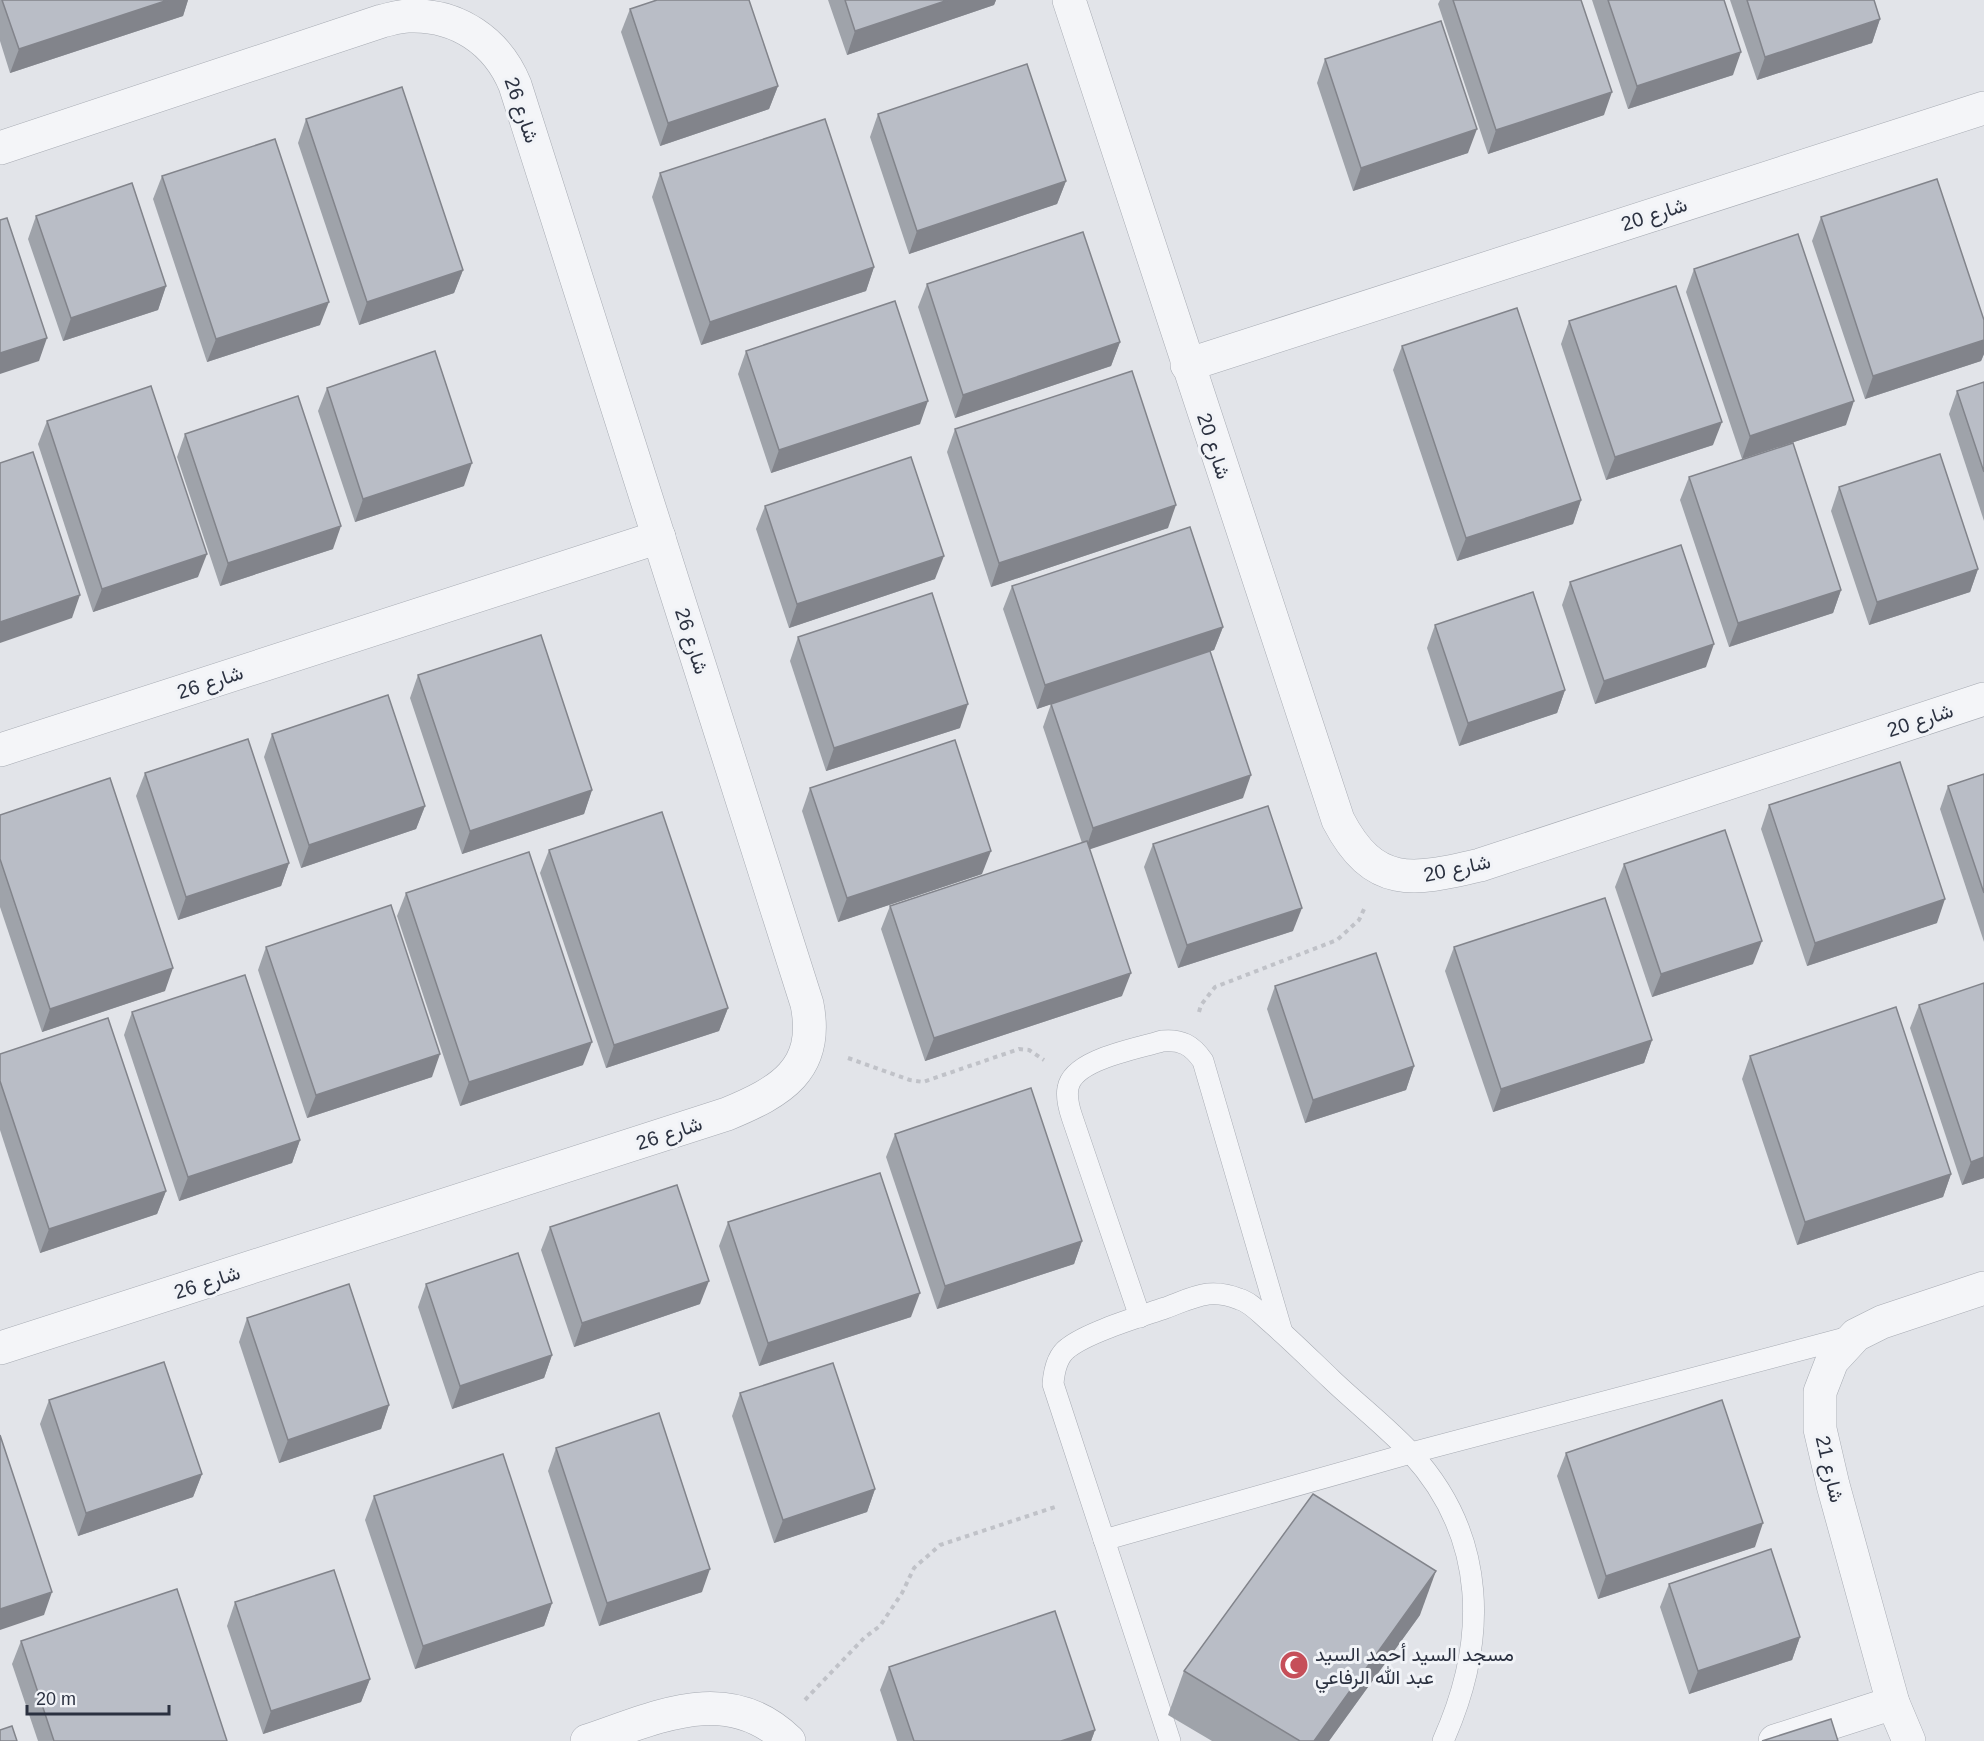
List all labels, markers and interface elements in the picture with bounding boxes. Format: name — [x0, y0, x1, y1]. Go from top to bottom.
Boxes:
street label: شارع 26 — [498, 74, 543, 147]
street label: شارع 20 — [1618, 193, 1691, 238]
street label: شارع 20 — [1190, 410, 1235, 483]
street label: شارع 26 — [668, 605, 713, 678]
street label: شارع 26 — [174, 661, 247, 706]
street label: شارع 20 — [1884, 699, 1957, 744]
street label: شارع 20 — [1421, 850, 1493, 889]
street label: شارع 26 — [633, 1112, 706, 1157]
street label: شارع 26 — [171, 1261, 244, 1306]
street label: شارع 21 — [1809, 1433, 1848, 1505]
place label: مسجد السيد أحمد السيد عبد الله الرفاعي — [1315, 1643, 1514, 1694]
mosque icon: مسجد السيد أحمد السيد عبد الله الرفاعي — [1278, 1649, 1310, 1681]
scale bar — [27, 1678, 170, 1716]
text: 20 m — [36, 1689, 76, 1709]

